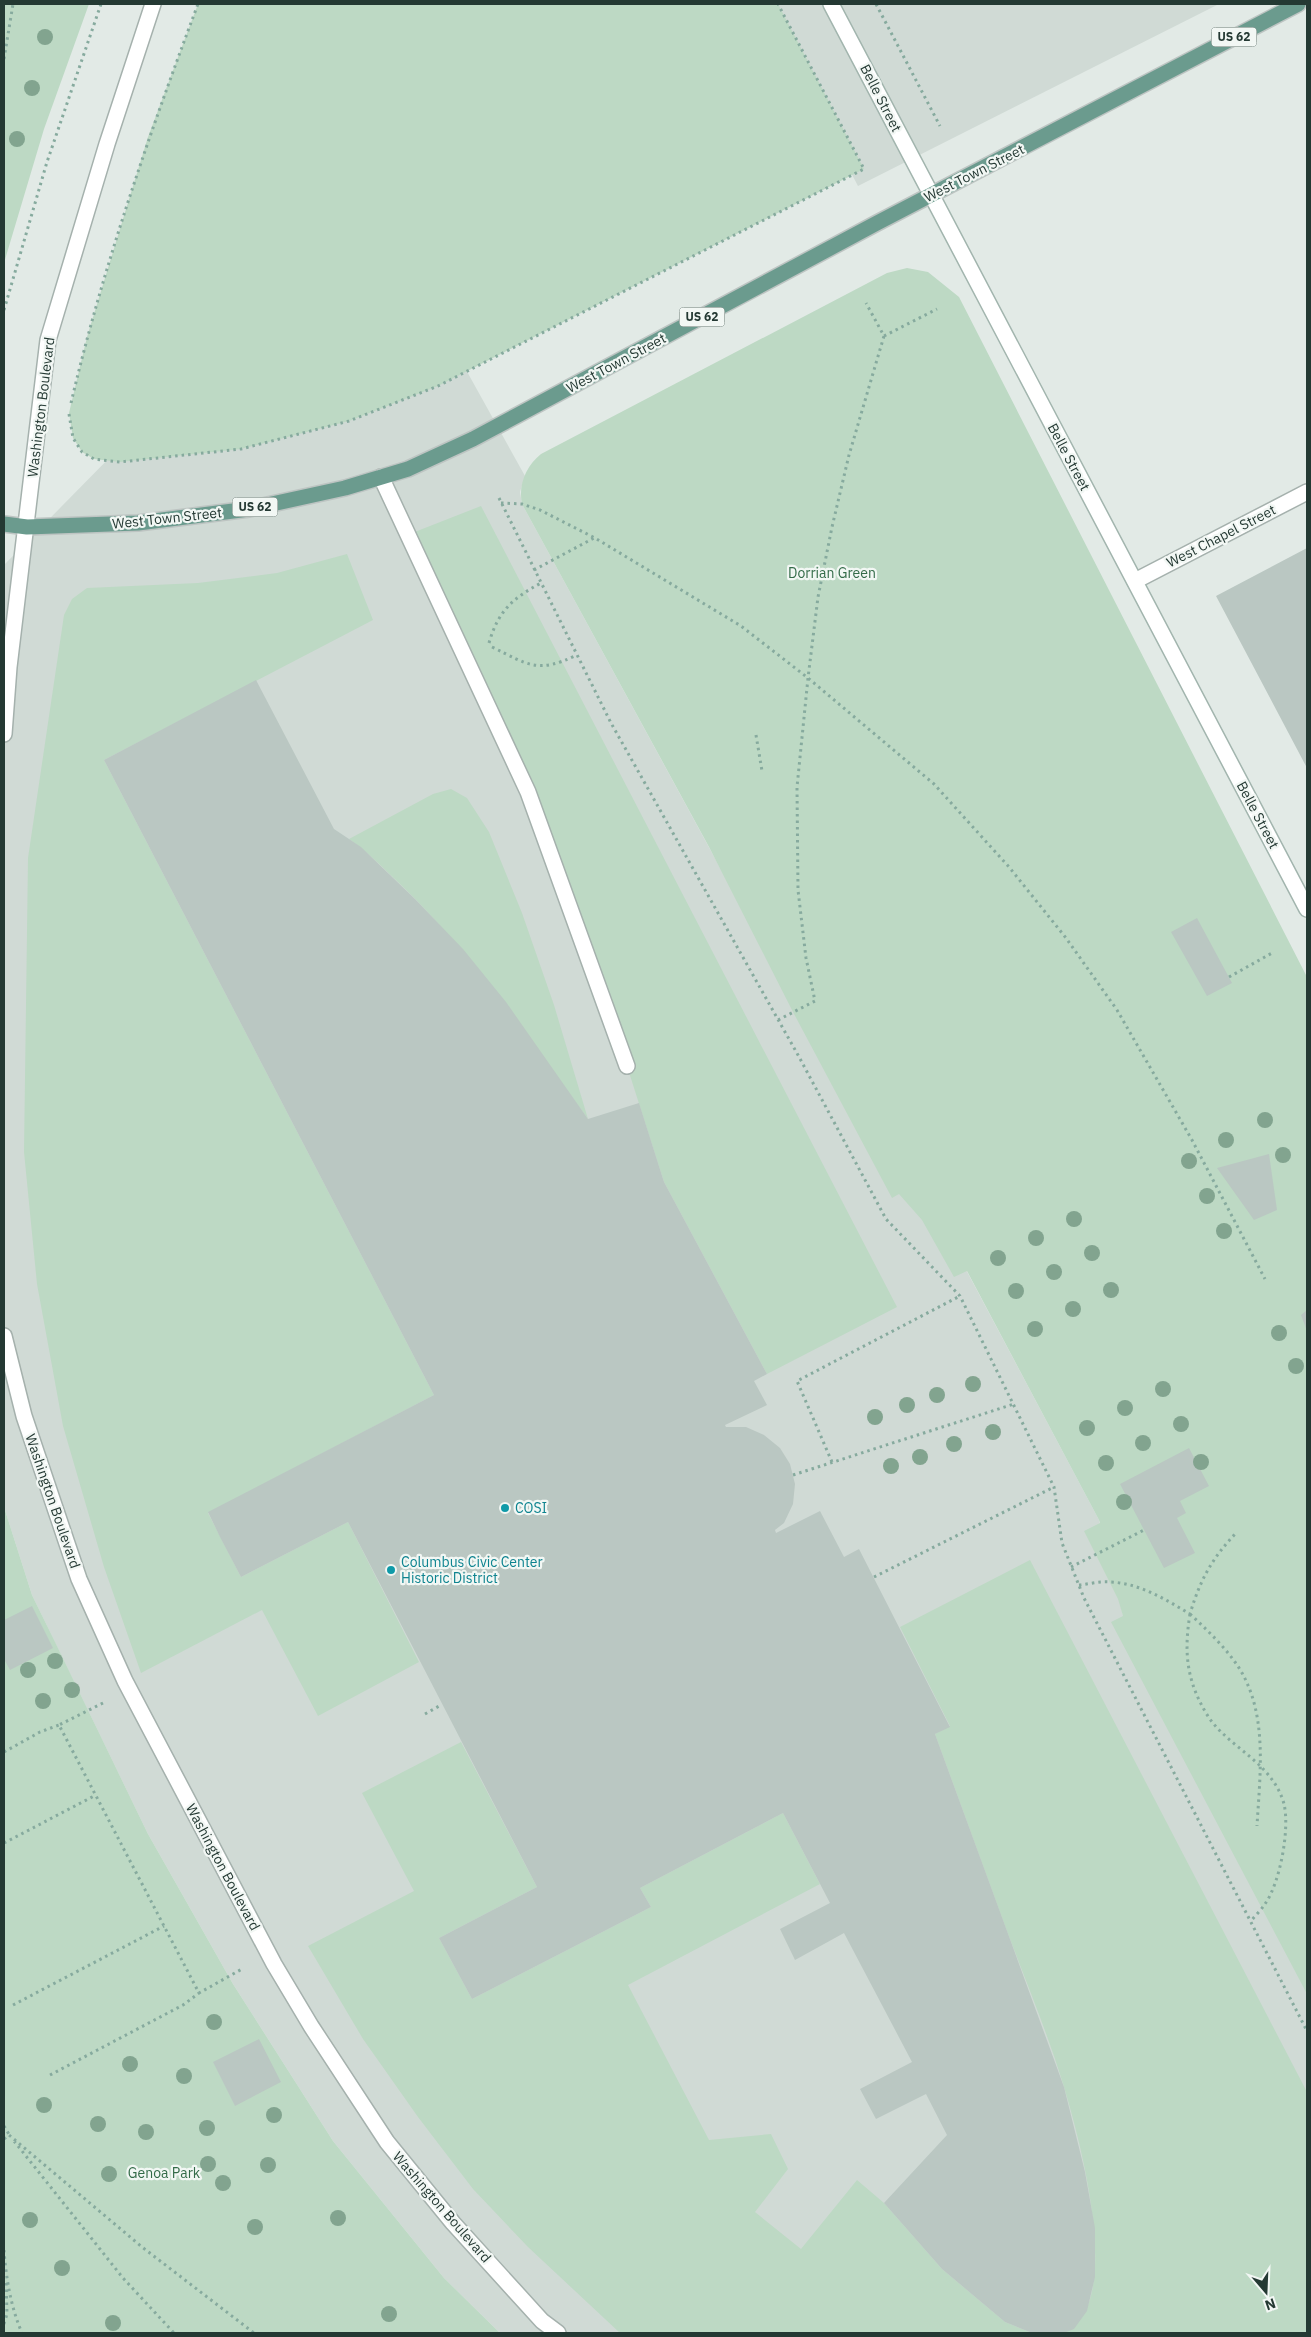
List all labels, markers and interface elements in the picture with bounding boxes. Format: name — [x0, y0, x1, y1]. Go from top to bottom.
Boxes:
road number: US 62 — [1212, 28, 1256, 46]
street label: Belle Street — [856, 61, 906, 135]
street label: West Town Street — [921, 140, 1027, 206]
road number: US 62 — [680, 308, 724, 326]
street label: West Town Street — [563, 329, 669, 397]
street label: Washington Boulevard — [23, 336, 59, 478]
street label: Belle Street — [1044, 420, 1094, 494]
road number: US 62 — [232, 498, 278, 516]
street label: West Chapel Street — [1163, 501, 1279, 571]
street label: West Town Street — [111, 503, 223, 533]
park label: Dorrian Green — [788, 564, 876, 582]
street label: Belle Street — [1233, 778, 1283, 852]
street label: Washington Boulevard — [22, 1431, 84, 1571]
place label: COSI — [515, 1499, 547, 1517]
marker: COSI — [499, 1502, 511, 1514]
place label: Columbus Civic Center Historic District — [401, 1553, 543, 1587]
marker: Columbus Civic Center Historic District — [385, 1564, 397, 1576]
street label: Washington Boulevard — [182, 1800, 264, 1934]
street label: Washington Boulevard — [389, 2148, 495, 2266]
park label: Genoa Park — [128, 2164, 201, 2182]
north arrow — [1241, 2267, 1291, 2317]
text: N — [1263, 2294, 1278, 2314]

